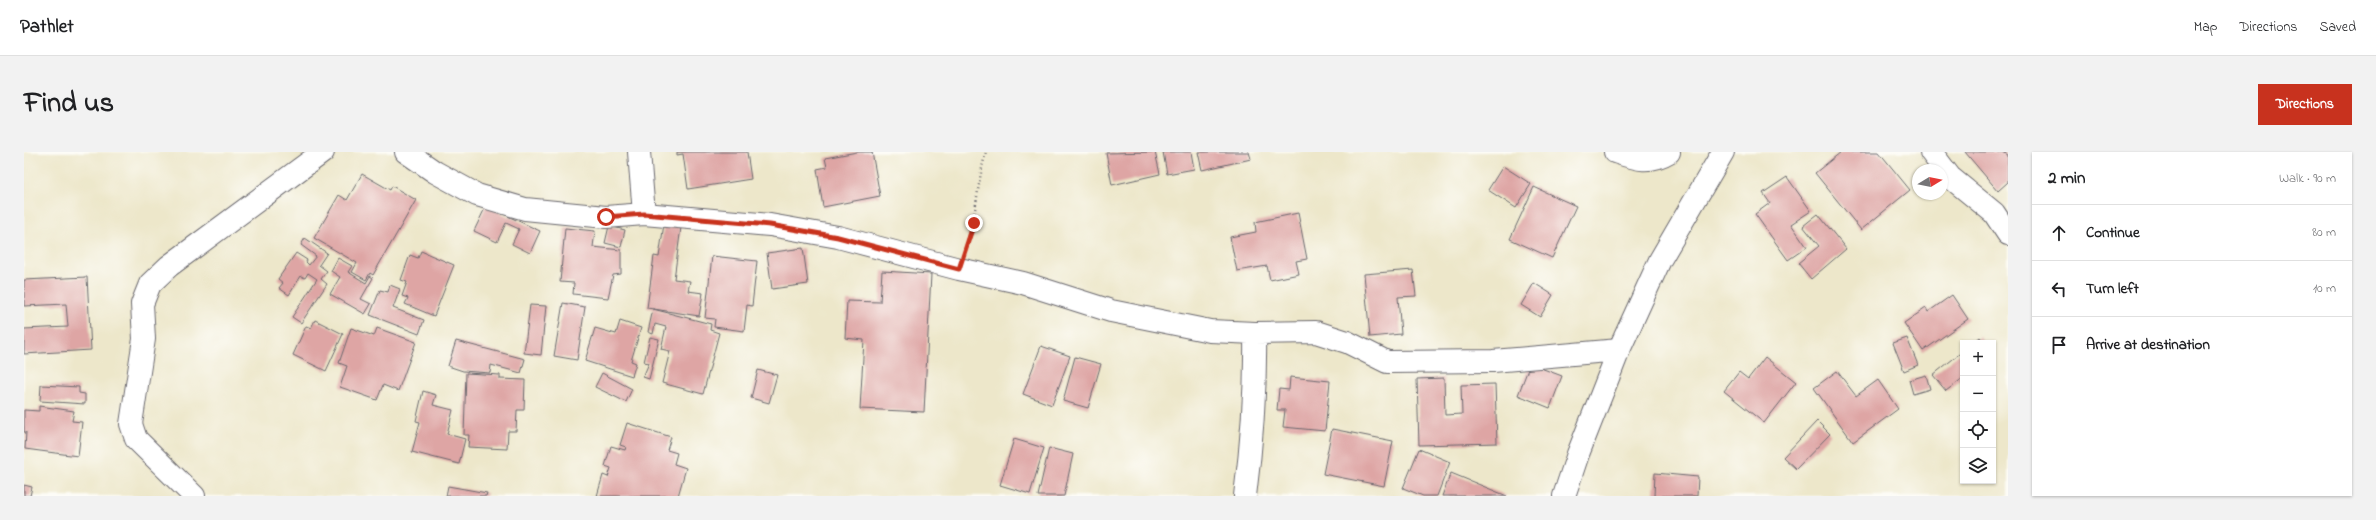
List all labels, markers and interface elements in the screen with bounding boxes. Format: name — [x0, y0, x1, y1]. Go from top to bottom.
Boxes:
text: Pathlet — [20, 14, 74, 41]
text: Map — [2194, 17, 2217, 38]
text: Directions — [2239, 17, 2297, 38]
text: Saved — [2319, 17, 2356, 38]
text: Find us — [24, 84, 114, 125]
button: Directions — [2258, 84, 2352, 125]
north arrow — [1912, 164, 1948, 200]
text: 2 min — [2048, 166, 2085, 191]
text: Walk · 90 m — [2279, 169, 2336, 188]
route start — [597, 208, 615, 226]
route end — [965, 214, 983, 232]
icon: ahead — [2048, 222, 2070, 244]
text: Continue — [2086, 222, 2140, 244]
text: 80 m — [2312, 223, 2336, 242]
icon: left — [2048, 278, 2070, 300]
text: Turn left — [2086, 278, 2139, 300]
text: 10 m — [2313, 279, 2336, 298]
icon: arrive — [2048, 334, 2070, 356]
text: Arrive at destination — [2086, 334, 2210, 356]
map controls — [1960, 340, 1996, 484]
button: + — [1960, 340, 1996, 376]
button: − — [1960, 376, 1996, 412]
button: locate — [1960, 412, 1996, 448]
button: layers — [1960, 448, 1996, 484]

